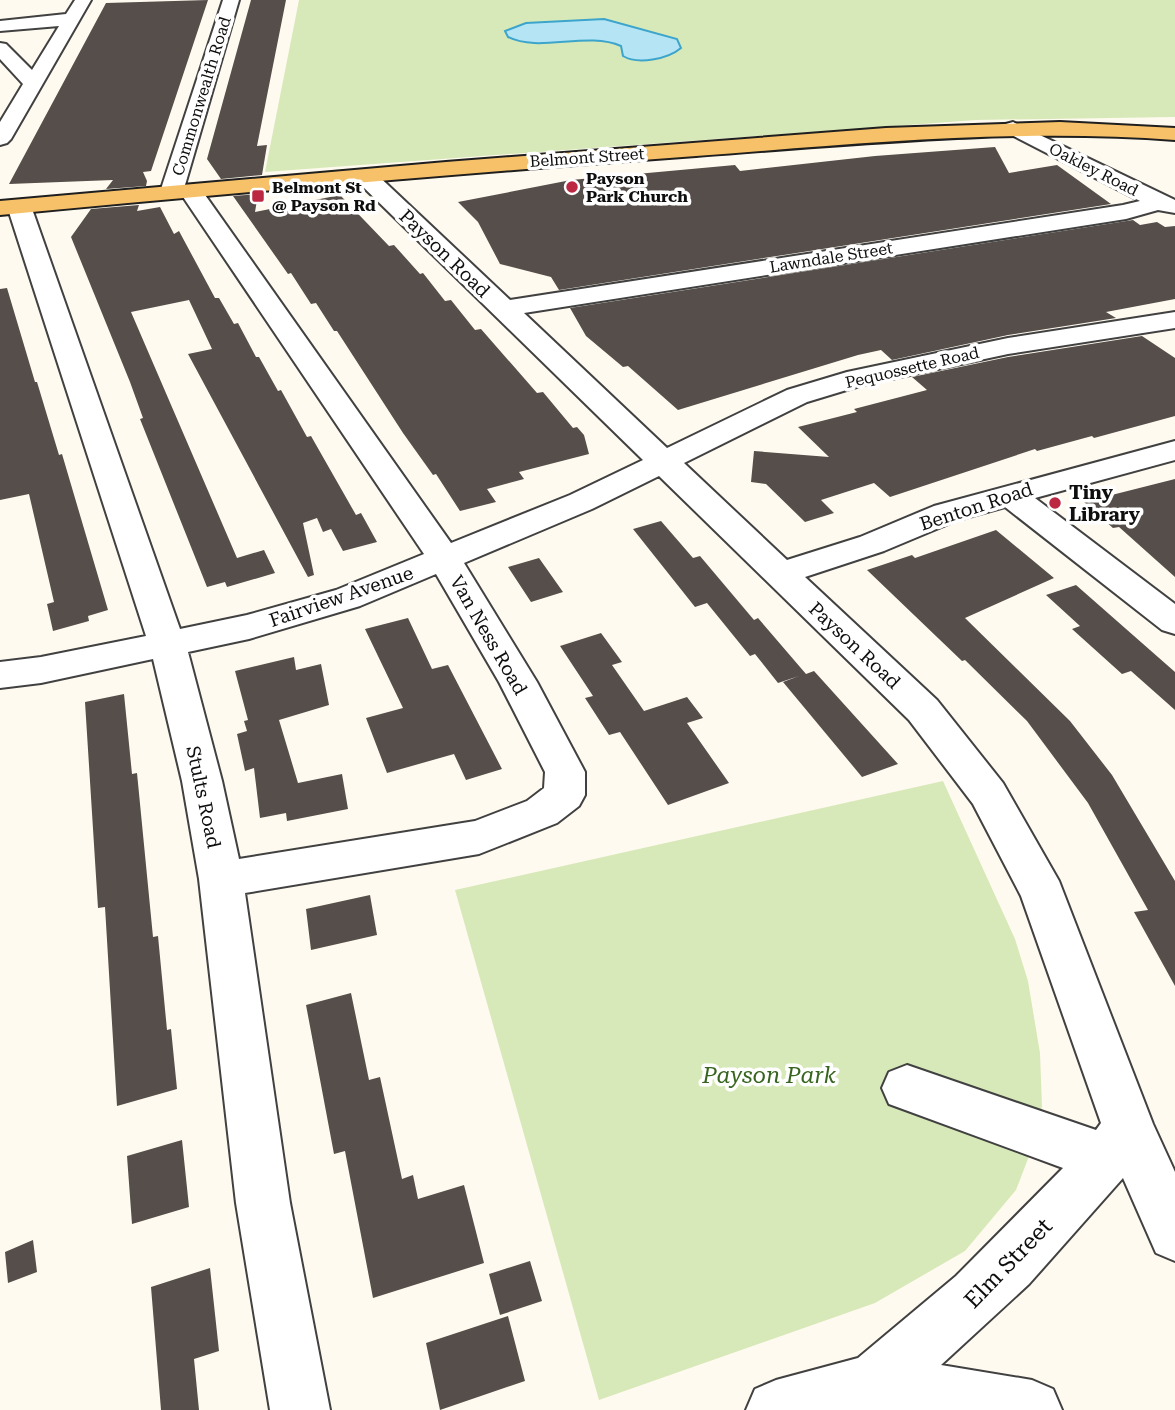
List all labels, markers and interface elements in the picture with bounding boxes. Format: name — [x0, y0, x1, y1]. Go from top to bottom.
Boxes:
street label: Commonwealth Road — [168, 14, 235, 178]
street label: Oakley Road — [1046, 139, 1142, 200]
street label: Belmont Street — [529, 144, 645, 171]
place label: Payson Park Church — [586, 169, 688, 206]
place label: Belmont St @ Payson Rd — [272, 178, 376, 215]
marker: Payson Park Church — [564, 179, 580, 195]
marker: Belmont St @ Payson Rd — [250, 188, 266, 204]
street label: Payson Road — [395, 204, 495, 302]
street label: Lawndale Street — [768, 238, 894, 277]
street label: Pequossette Road — [843, 343, 981, 392]
street label: Benton Road — [917, 477, 1036, 536]
place label: Tiny Library — [1069, 481, 1141, 526]
marker: Tiny Library — [1047, 495, 1063, 511]
street label: Fairview Avenue — [266, 561, 416, 632]
street label: Van Ness Road — [445, 571, 532, 699]
street label: Payson Road — [804, 597, 905, 694]
street label: Stults Road — [181, 744, 226, 850]
park label: Payson Park — [701, 1062, 836, 1089]
street label: Elm Street — [959, 1212, 1058, 1314]

